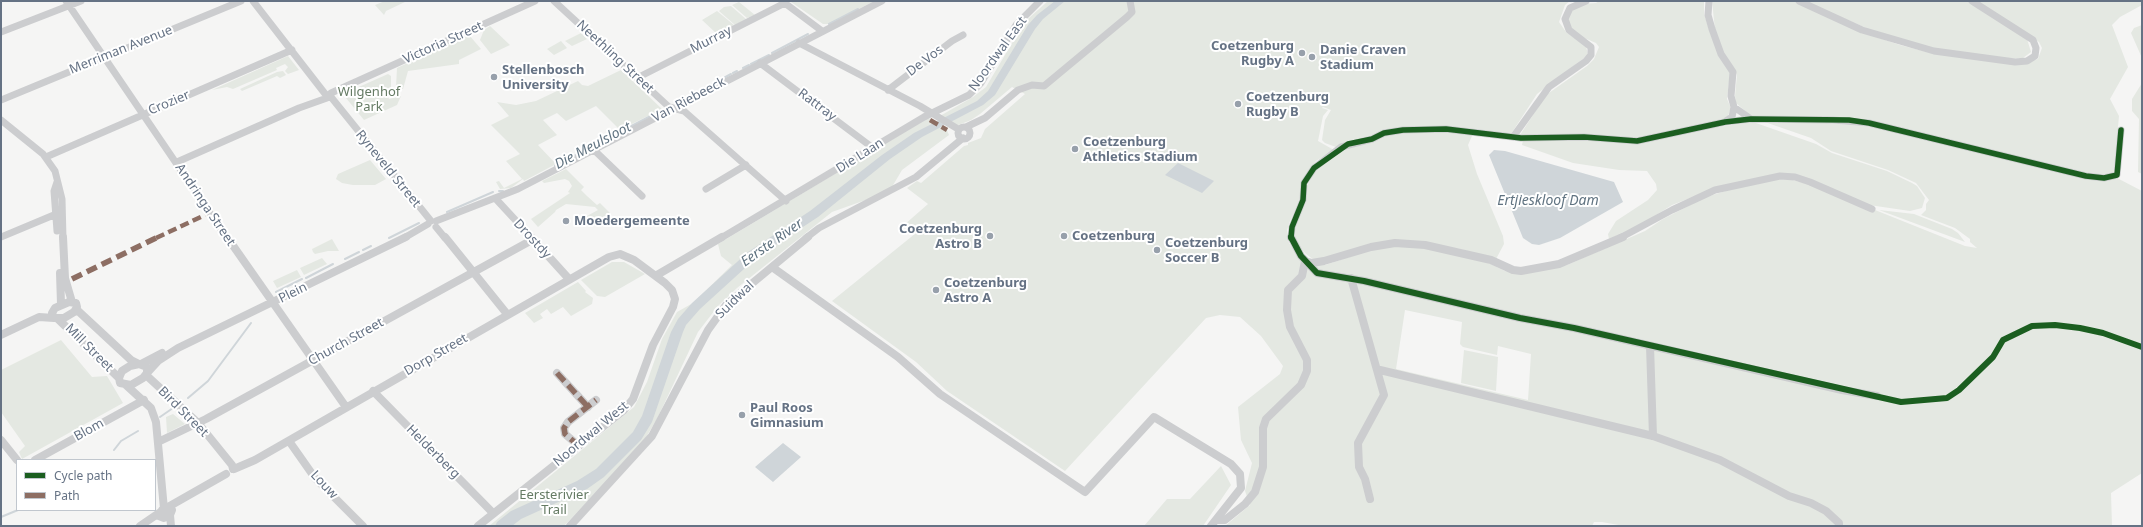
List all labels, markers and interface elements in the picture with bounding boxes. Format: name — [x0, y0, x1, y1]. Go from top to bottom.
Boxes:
street label: Noordwal East — [966, 14, 1030, 94]
street label: Neethling Street — [573, 17, 657, 97]
street label: Victoria Street — [401, 18, 485, 68]
street label: Merriman Avenue — [67, 22, 175, 78]
street label: Murray — [688, 23, 734, 57]
place label: Coetzenburg Rugby A — [1211, 38, 1294, 69]
street label: De Vos — [904, 42, 946, 80]
place label: Danie Craven Stadium — [1320, 42, 1406, 73]
marker: Coetzenburg Rugby A — [1297, 48, 1307, 58]
marker: Danie Craven Stadium — [1307, 52, 1317, 62]
place label: Stellenbosch University — [502, 62, 585, 93]
marker: Stellenbosch University — [489, 72, 499, 82]
street label: Van Riebeeck — [650, 74, 728, 126]
park label: Wilgenhof Park — [338, 84, 400, 115]
street label: Rattray — [795, 86, 839, 124]
street label: Crozier — [146, 87, 192, 119]
place label: Coetzenburg Rugby B — [1246, 89, 1329, 120]
marker: Coetzenburg Rugby B — [1233, 99, 1243, 109]
water label: Die Meulsloot — [552, 119, 634, 173]
street label: Ryneveld Street — [352, 127, 424, 211]
place label: Coetzenburg Athletics Stadium — [1083, 134, 1198, 165]
street label: Die Laan — [833, 135, 887, 177]
marker: Coetzenburg Athletics Stadium — [1070, 144, 1080, 154]
street label: Andringa Street — [172, 161, 238, 249]
water label: Ertjieskloof Dam — [1497, 193, 1599, 209]
place label: Moedergemeente — [574, 213, 690, 229]
street label: Drostdy — [510, 216, 554, 262]
marker: Moedergemeente — [561, 216, 571, 226]
water label: Eerste River — [738, 216, 806, 270]
place label: Coetzenburg Astro B — [899, 221, 982, 252]
place label: Coetzenburg — [1072, 228, 1155, 244]
marker: Coetzenburg Astro B — [985, 231, 995, 241]
marker: Coetzenburg — [1059, 231, 1069, 241]
place label: Coetzenburg Soccer B — [1165, 235, 1248, 266]
marker: Coetzenburg Soccer B — [1152, 245, 1162, 255]
place label: Coetzenburg Astro A — [944, 275, 1027, 306]
street label: Suidwal — [713, 278, 757, 322]
street label: Plein — [276, 279, 310, 307]
marker: Coetzenburg Astro A — [931, 285, 941, 295]
street label: Church Street — [306, 315, 386, 369]
street label: Mill Street — [62, 321, 116, 375]
street label: Dorp Street — [402, 331, 470, 379]
street label: Bird Street — [155, 384, 211, 440]
street label: Noordwal West — [550, 398, 632, 470]
place label: Paul Roos Gimnasium — [750, 400, 824, 431]
marker: Paul Roos Gimnasium — [737, 410, 747, 420]
street label: Blom — [71, 415, 107, 445]
street label: Helderberg — [403, 422, 463, 482]
legend — [16, 459, 156, 511]
text: Cycle path — [54, 467, 112, 484]
street label: Louw — [307, 468, 341, 502]
text: Path — [54, 487, 80, 504]
park label: Eersterivier Trail — [519, 487, 589, 518]

